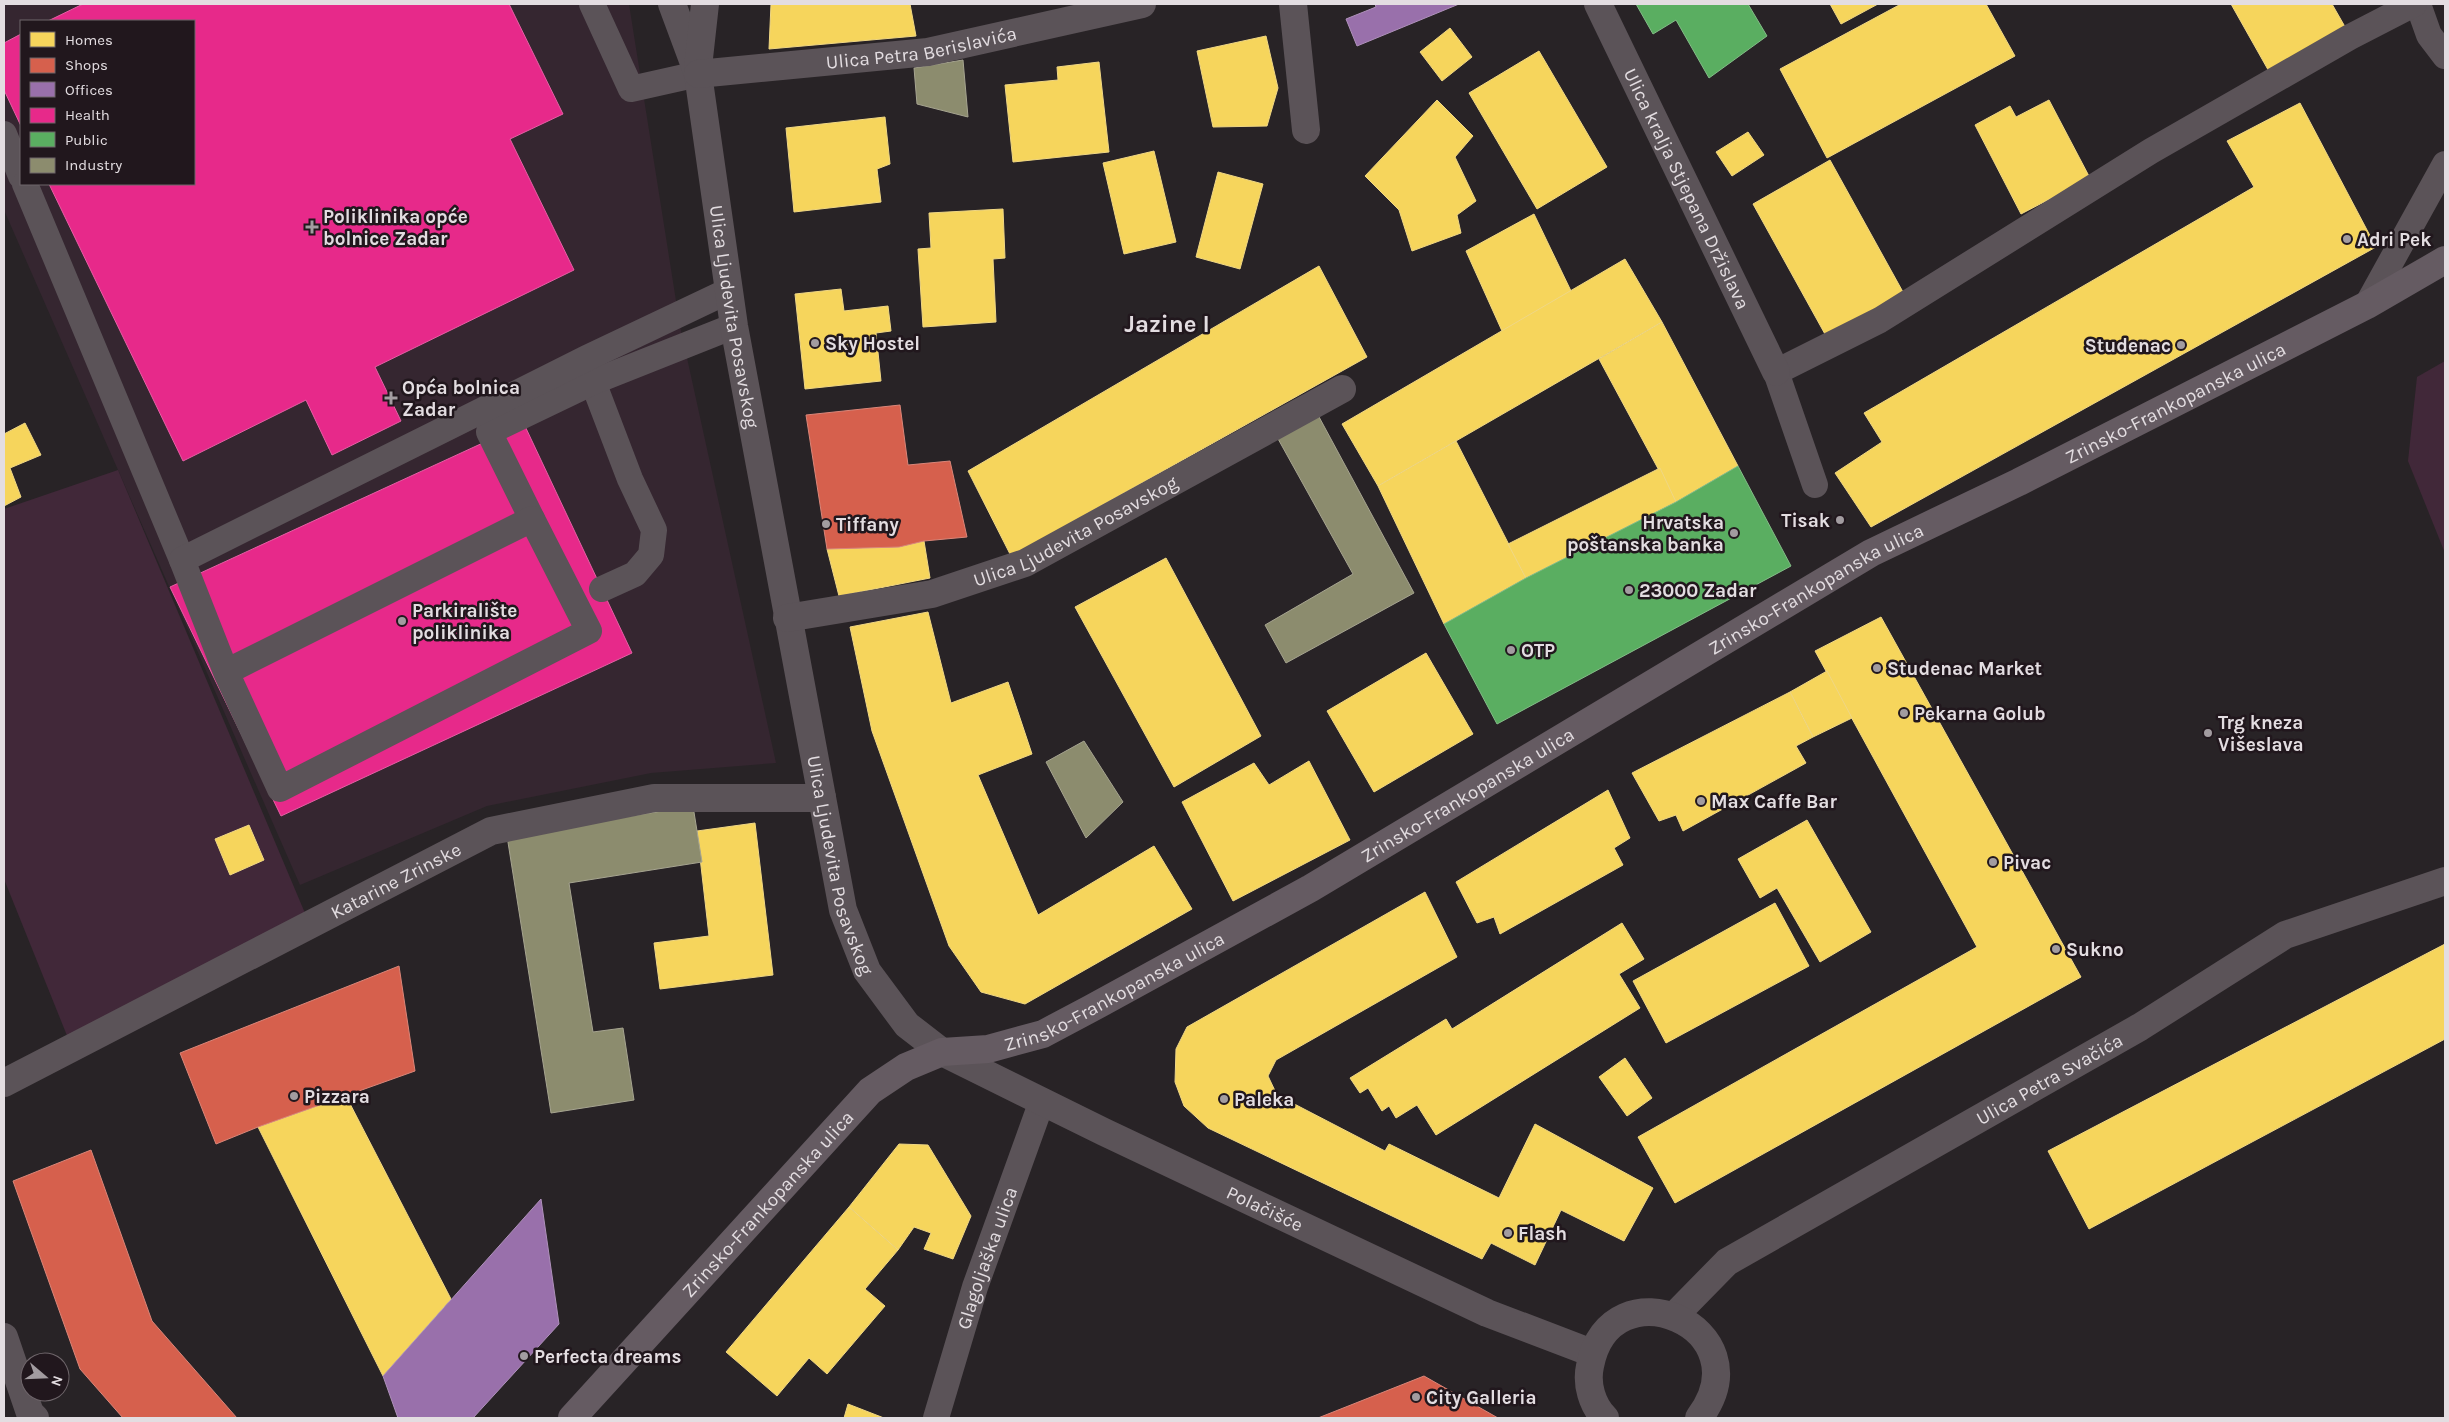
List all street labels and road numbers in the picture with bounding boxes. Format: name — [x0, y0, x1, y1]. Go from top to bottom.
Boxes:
street label: Ulica Petra Berislavića — [825, 22, 1019, 74]
street label: Ulica kralja Stjepana Držislava — [1619, 65, 1754, 313]
street label: Ulica Ljudevita Posavskog — [705, 204, 763, 430]
street label: Zrinsko-Frankopanska ulica — [2062, 338, 2290, 469]
street label: Ulica Ljudevita Posavskog — [971, 471, 1182, 591]
street label: Zrinsko-Frankopanska ulica — [1705, 519, 1927, 660]
street label: Zrinsko-Frankopanska ulica — [1357, 723, 1578, 868]
street label: Ulica Ljudevita Posavskog — [802, 754, 878, 978]
street label: Katarine Zrinske — [327, 838, 465, 924]
street label: Zrinsko-Frankopanska ulica — [1002, 928, 1228, 1056]
street label: Ulica Petra Svačića — [1973, 1029, 2127, 1130]
street label: Zrinsko-Frankopanska ulica — [678, 1107, 859, 1302]
street label: Polačišće — [1223, 1182, 1306, 1236]
street label: Glagoljaška ulica — [953, 1184, 1022, 1332]

